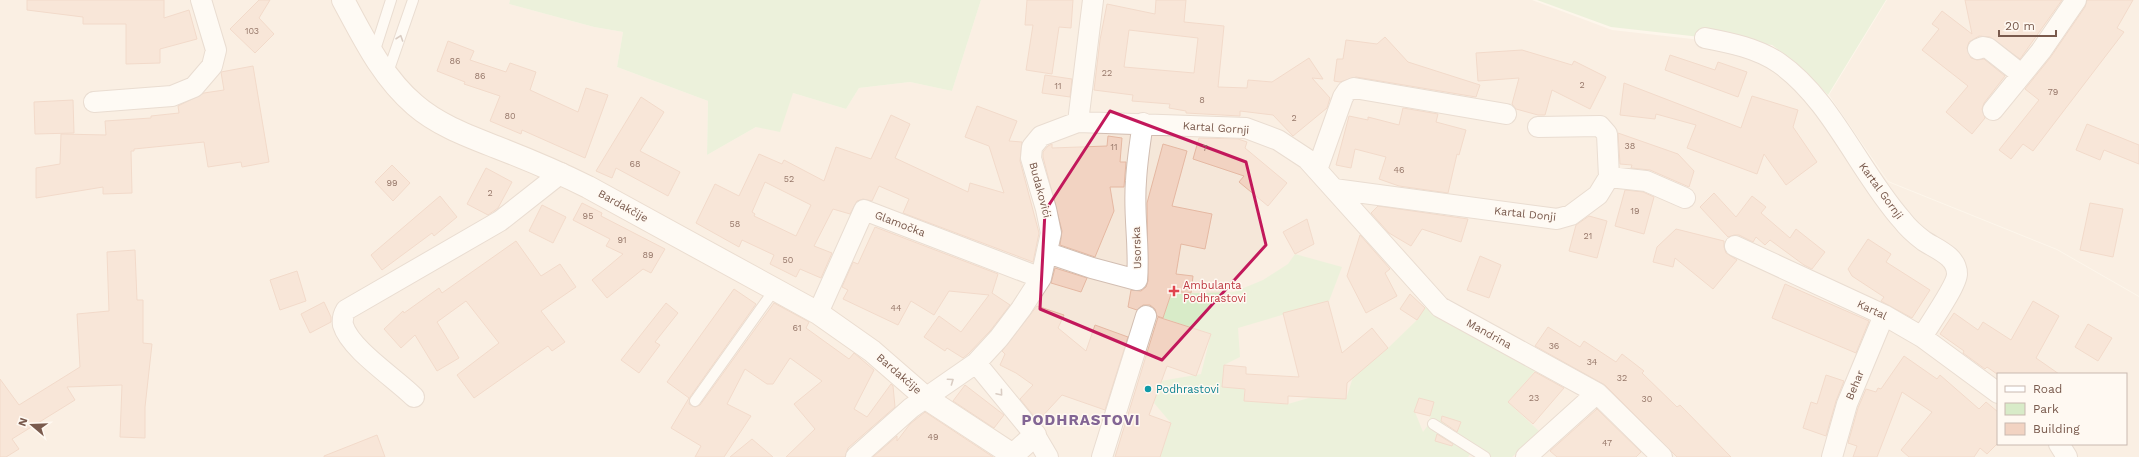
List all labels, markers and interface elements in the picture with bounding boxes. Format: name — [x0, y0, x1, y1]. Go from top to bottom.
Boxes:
scale bar — [1999, 12, 2056, 38]
text: 20 m — [2005, 19, 2035, 33]
house number: 103 — [245, 26, 259, 36]
one-way arrow — [396, 35, 404, 42]
house number: 86 — [449, 56, 461, 66]
house number: 22 — [1102, 68, 1112, 78]
house number: 86 — [474, 71, 486, 81]
house number: 2 — [1579, 80, 1585, 90]
house number: 11 — [1054, 81, 1062, 91]
house number: 79 — [2048, 87, 2058, 97]
house number: 8 — [1199, 95, 1205, 105]
house number: 80 — [504, 111, 516, 121]
house number: 2 — [1291, 113, 1297, 123]
street label: Kartal Gornji — [1182, 119, 1250, 137]
house number: 38 — [1625, 141, 1635, 151]
house number: 11 — [1110, 142, 1118, 152]
house number: 7 — [1202, 143, 1208, 153]
house number: 68 — [629, 159, 641, 169]
street label: Kartal Gornji — [1856, 160, 1906, 222]
street label: Budakovići — [1026, 161, 1054, 220]
house number: 46 — [1394, 165, 1404, 175]
house number: 52 — [784, 174, 794, 184]
house number: 99 — [386, 178, 398, 188]
street label: Bardakčije — [596, 187, 650, 225]
house number: 2 — [487, 188, 493, 198]
street label: Kartal Donji — [1493, 204, 1557, 224]
house number: 19 — [1630, 206, 1640, 216]
street label: Glamočka — [873, 208, 927, 240]
house number: 95 — [583, 211, 593, 221]
house number: 58 — [730, 219, 740, 229]
street label: Usorska — [1130, 227, 1144, 269]
house number: 21 — [1584, 231, 1592, 241]
house number: 91 — [617, 235, 627, 245]
house number: 89 — [642, 250, 654, 260]
house number: 50 — [783, 255, 794, 265]
place label: Ambulanta Podhrastovi — [1183, 279, 1246, 305]
marker: Ambulanta Podhrastovi — [1168, 285, 1180, 297]
street label: Kartal — [1855, 297, 1890, 323]
house number: 44 — [891, 303, 902, 313]
street label: Mandrina — [1464, 316, 1514, 352]
house number: 61 — [793, 323, 801, 333]
house number: 36 — [1549, 341, 1559, 351]
street label: Bardakčije — [874, 351, 924, 397]
house number: 34 — [1587, 357, 1598, 367]
street label: Behar — [1843, 368, 1867, 402]
house number: 32 — [1617, 373, 1627, 383]
legend — [1997, 373, 2127, 445]
one-way arrow — [947, 378, 954, 386]
text: Road — [2033, 382, 2062, 396]
place label: Podhrastovi — [1156, 383, 1219, 396]
marker: Podhrastovi — [1143, 384, 1153, 394]
one-way arrow — [996, 388, 1003, 396]
house number: 23 — [1529, 393, 1539, 403]
house number: 30 — [1642, 394, 1653, 404]
text: Park — [2033, 402, 2059, 416]
north arrow — [12, 405, 52, 445]
district label: PODHRASTOVI — [1021, 411, 1141, 429]
text: N — [16, 416, 30, 428]
text: Building — [2033, 422, 2080, 436]
house number: 49 — [927, 432, 939, 442]
house number: 47 — [1602, 438, 1612, 448]

